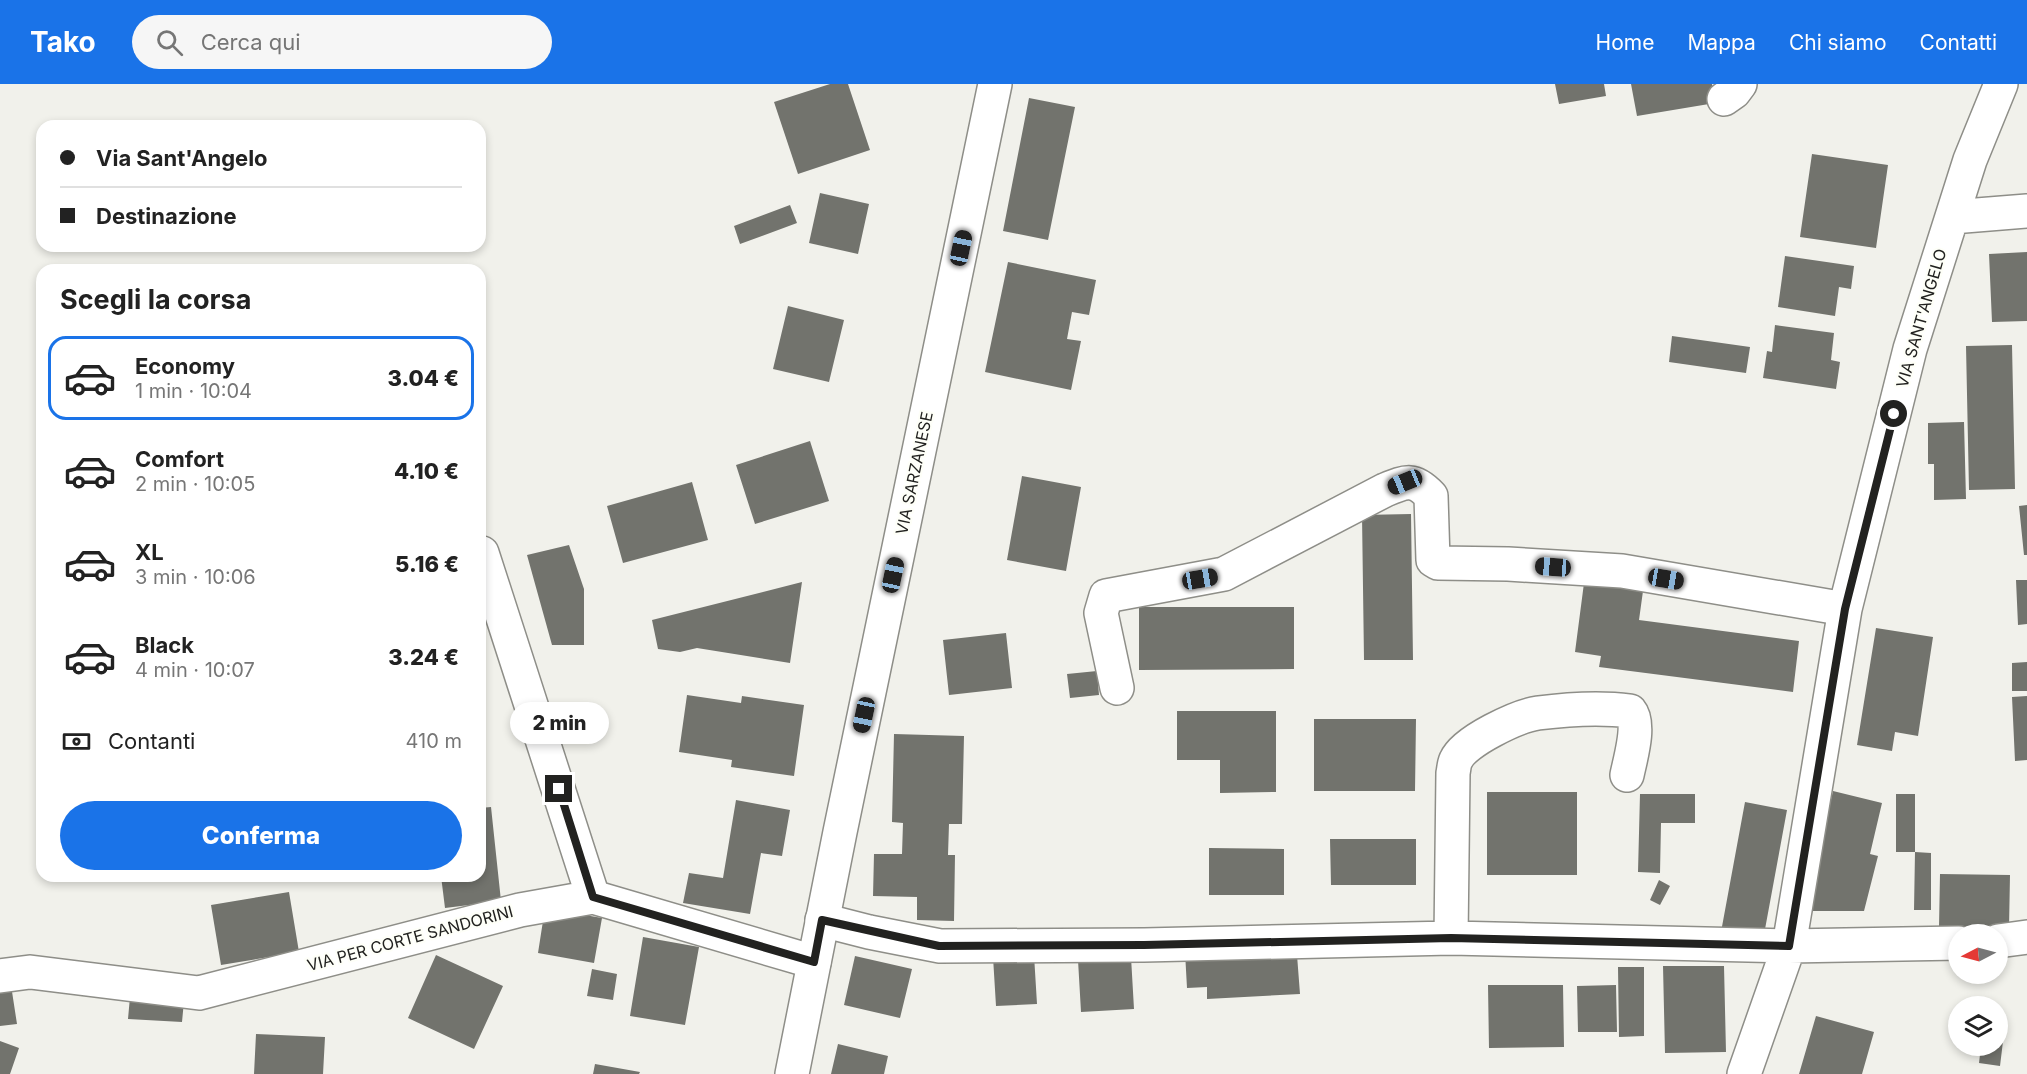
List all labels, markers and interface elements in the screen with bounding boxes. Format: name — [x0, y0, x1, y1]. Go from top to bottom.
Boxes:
search box — [132, 15, 552, 69]
text: Tako — [30, 25, 96, 59]
icon: search — [153, 26, 186, 59]
text: Cerca qui — [201, 29, 301, 55]
text: Home — [1596, 30, 1654, 55]
text: Mappa — [1687, 30, 1756, 55]
text: Chi siamo — [1789, 30, 1887, 55]
text: Contatti — [1920, 30, 1997, 55]
text: Via Sant'Angelo — [96, 145, 268, 171]
text: Destinazione — [96, 203, 237, 229]
car — [948, 229, 974, 267]
street label: VIA SANT'ANGELO — [1892, 246, 1950, 390]
text: Scegli la corsa — [60, 283, 251, 316]
icon: car — [63, 351, 117, 405]
text: Economy — [135, 353, 235, 379]
text: 3.04 € — [388, 365, 459, 391]
text: 1 min · 10:04 — [135, 379, 252, 403]
route start — [1880, 400, 1907, 427]
street label: VIA SARZANESE — [891, 410, 937, 536]
icon: car — [63, 444, 117, 498]
text: Comfort — [135, 446, 224, 472]
text: 4.10 € — [394, 458, 459, 484]
car — [1385, 467, 1425, 497]
text: 2 min · 10:05 — [135, 472, 255, 496]
icon: car — [63, 537, 117, 591]
text: XL — [135, 539, 164, 565]
text: 5.16 € — [395, 551, 459, 577]
car — [880, 556, 906, 594]
car — [1534, 557, 1572, 577]
text: 3 min · 10:06 — [135, 565, 256, 589]
car — [1181, 567, 1219, 591]
car — [1647, 567, 1685, 591]
icon: car — [63, 630, 117, 684]
text: Black — [135, 632, 194, 658]
text: 3.24 € — [388, 644, 459, 670]
text: 4 min · 10:07 — [135, 658, 255, 682]
car — [851, 696, 877, 734]
callout: 2 min — [510, 702, 608, 744]
text: 2 min — [532, 711, 587, 735]
icon: cash — [60, 725, 93, 758]
text: Contanti — [108, 728, 195, 754]
text: 410 m — [406, 729, 462, 753]
route end — [545, 775, 572, 802]
button: Conferma — [60, 801, 462, 870]
street label: VIA PER CORTE SANDORINI — [305, 901, 515, 975]
north arrow — [1948, 924, 2008, 984]
map controls — [1948, 924, 2008, 1056]
button: layers — [1948, 996, 2008, 1056]

